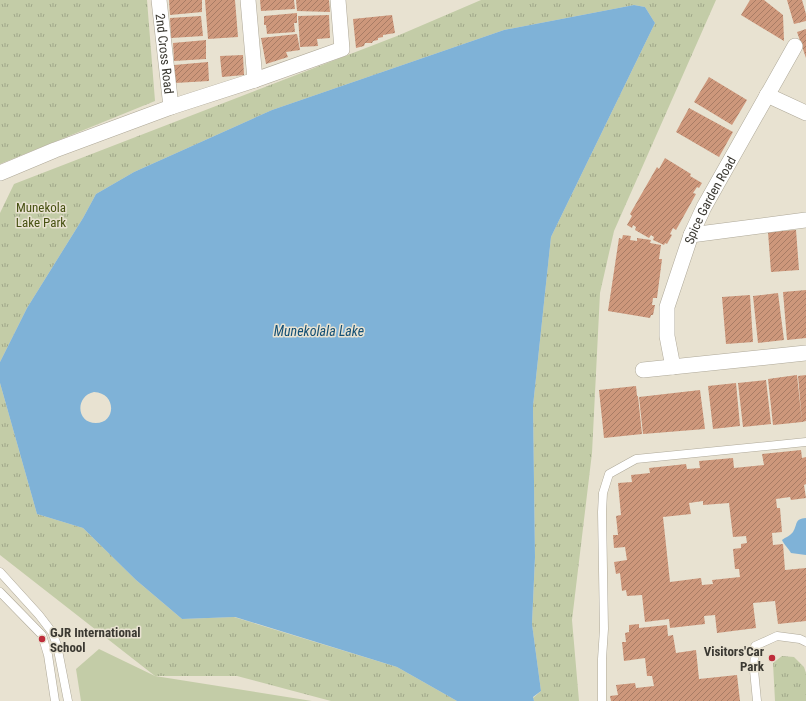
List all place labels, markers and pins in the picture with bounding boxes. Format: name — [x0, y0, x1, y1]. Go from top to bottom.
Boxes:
place label: GJR International School — [50, 625, 141, 655]
marker: GJR International School — [37, 634, 47, 644]
place label: Visitors'Car Park — [704, 644, 765, 674]
marker: Visitors'Car Park — [767, 653, 777, 663]

